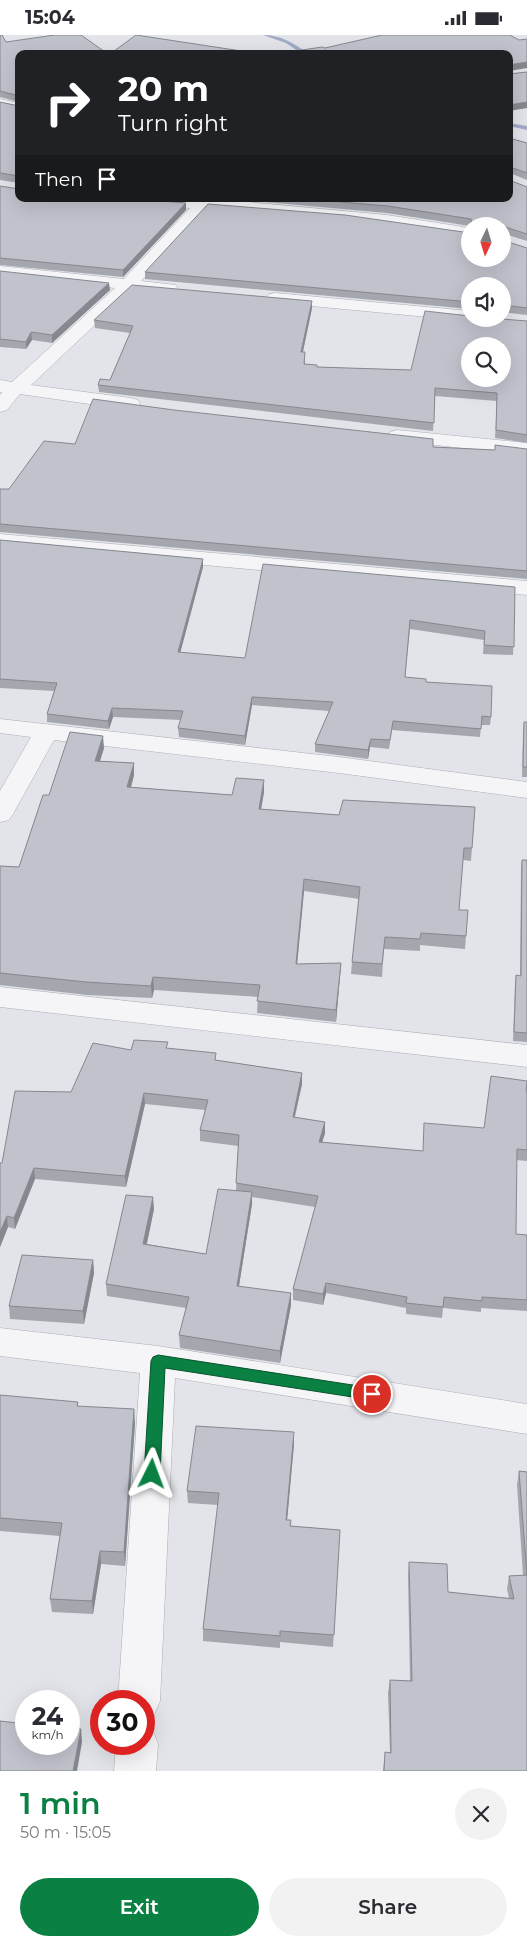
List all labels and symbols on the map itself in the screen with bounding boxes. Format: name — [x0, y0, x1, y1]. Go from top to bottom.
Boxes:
north arrow — [461, 217, 511, 267]
pin — [351, 1373, 393, 1415]
position arrow — [125, 1447, 177, 1499]
speed limit sign: 30 — [90, 1690, 155, 1755]

